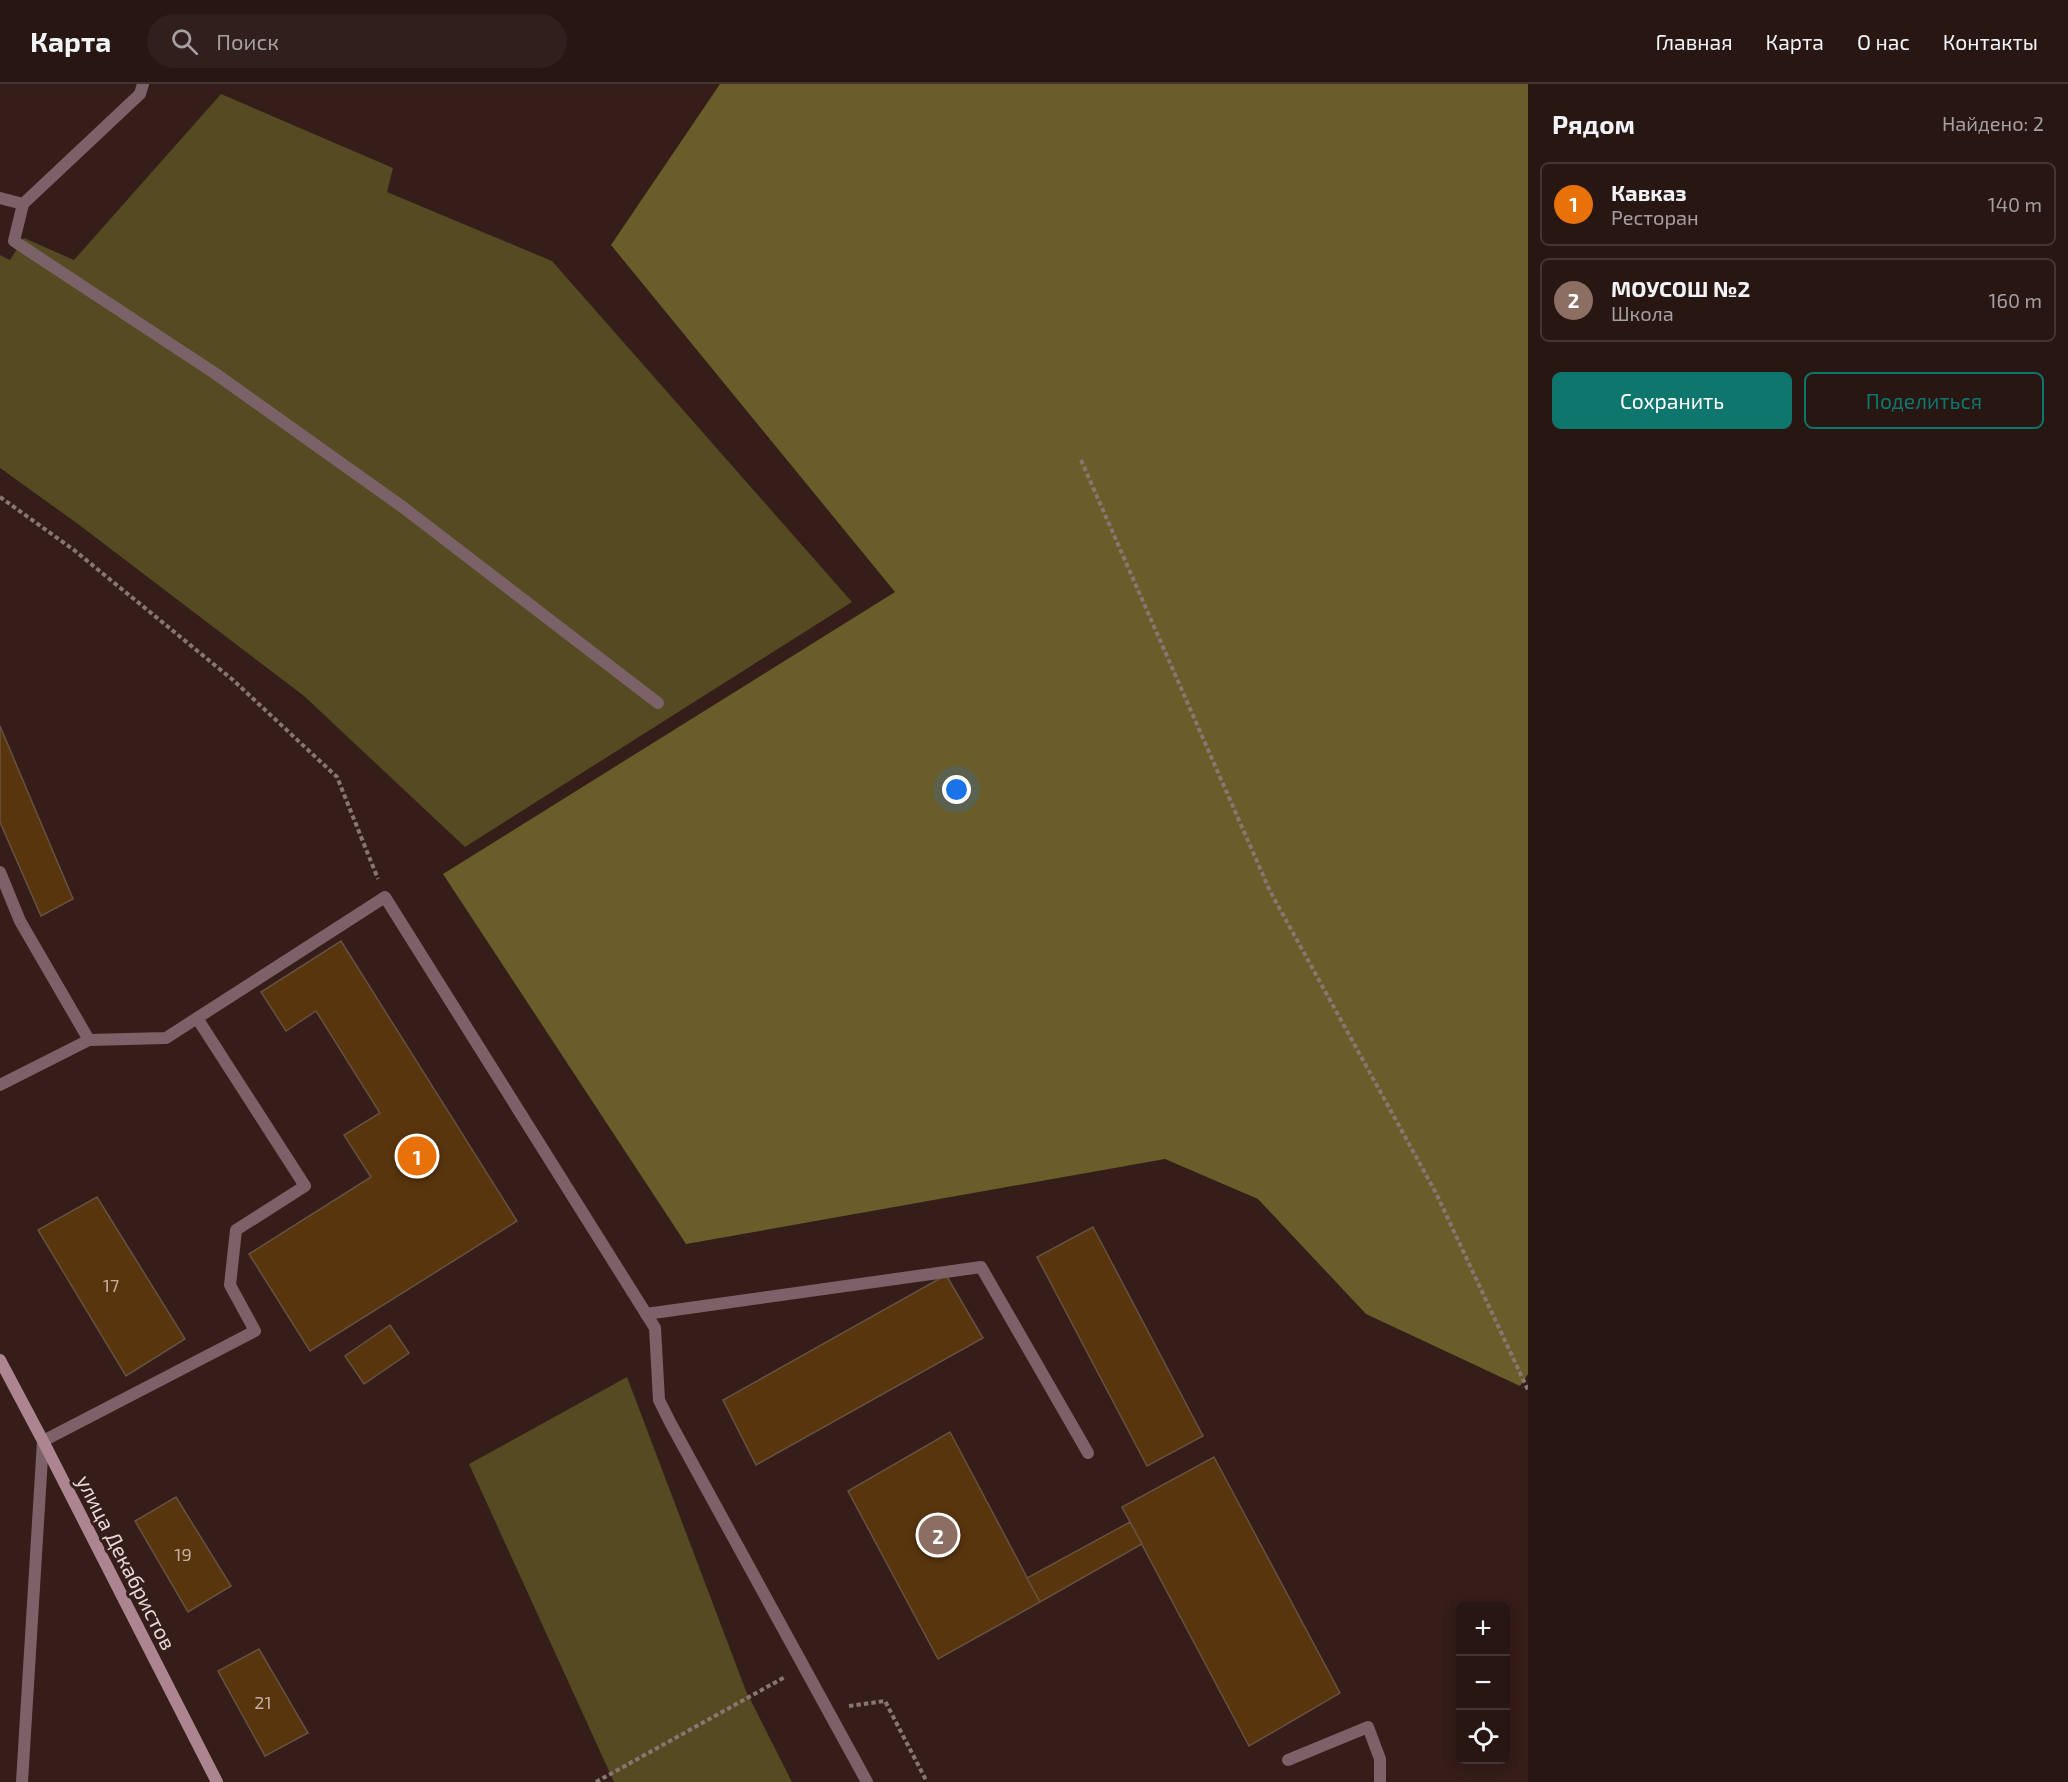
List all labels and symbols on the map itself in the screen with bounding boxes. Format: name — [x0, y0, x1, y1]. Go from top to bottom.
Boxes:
your location — [942, 775, 971, 804]
pin: 1 — [398, 1134, 436, 1178]
house number: 17 — [103, 1274, 119, 1296]
street label: улица Декабристов — [71, 1470, 182, 1654]
pin: 2 — [918, 1512, 958, 1558]
house number: 19 — [174, 1543, 192, 1565]
house number: 21 — [254, 1691, 272, 1713]

